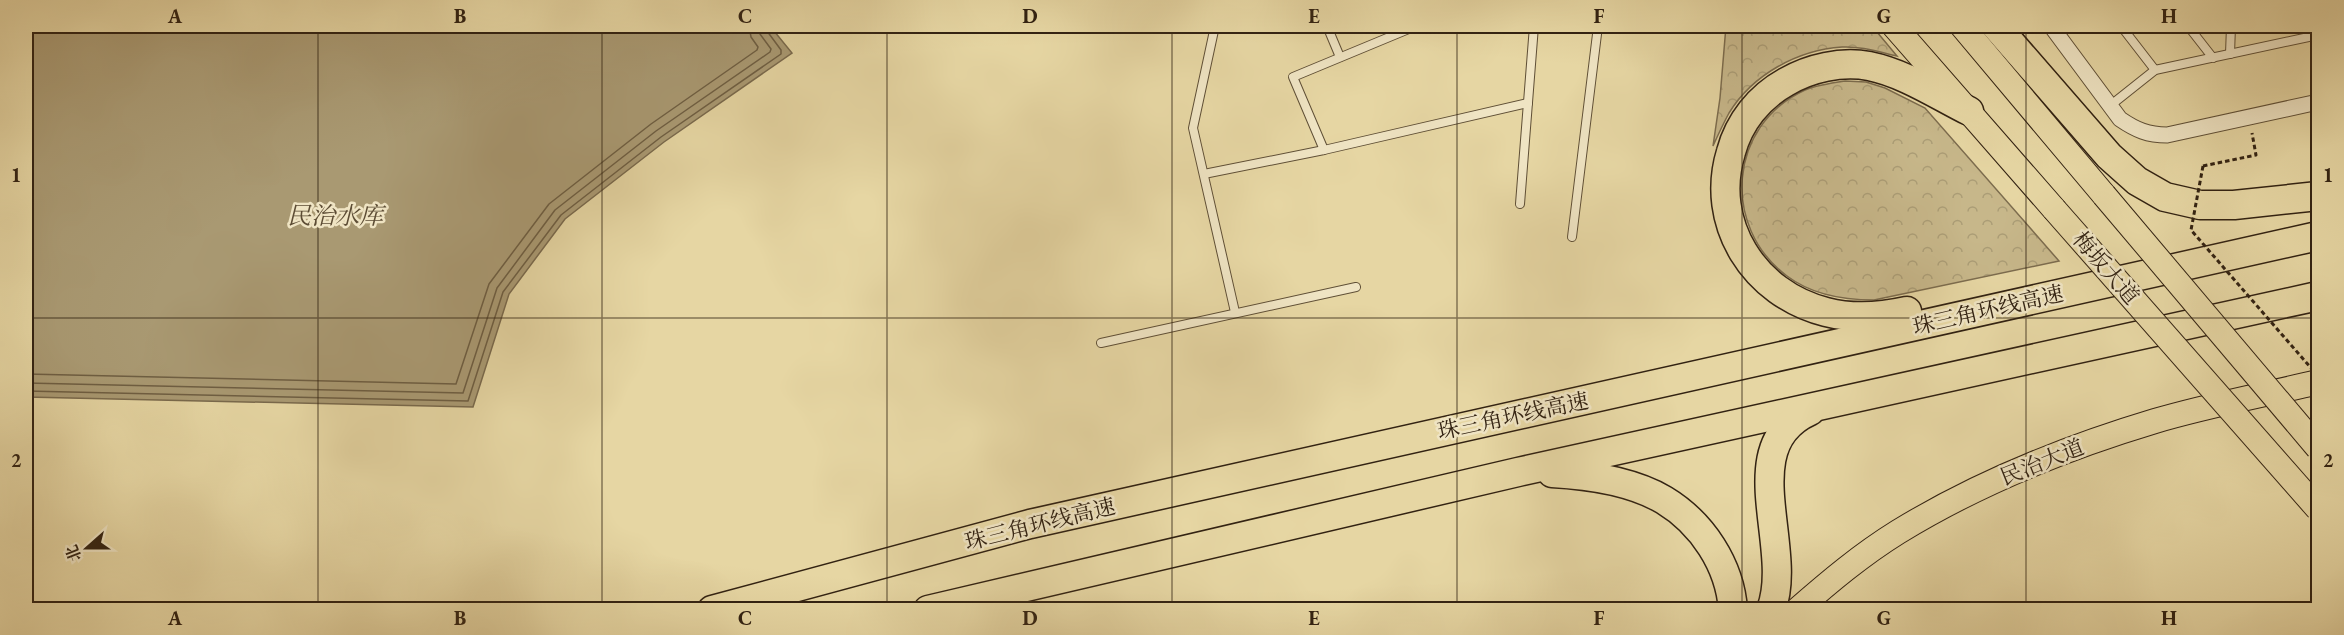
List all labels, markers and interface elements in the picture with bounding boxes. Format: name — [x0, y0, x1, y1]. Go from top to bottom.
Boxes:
text: A — [167, 3, 183, 29]
text: B — [454, 3, 466, 29]
text: C — [738, 3, 752, 29]
text: D — [1022, 3, 1038, 29]
text: E — [1308, 3, 1320, 29]
text: F — [1594, 3, 1605, 29]
text: G — [1877, 3, 1891, 29]
text: H — [2161, 3, 2177, 29]
text: 1 — [11, 162, 21, 188]
text: 1 — [2323, 162, 2333, 188]
water label: 民治水库 — [287, 200, 387, 231]
street label: 梅坂大道 — [2066, 225, 2146, 311]
street label: 珠三角环线高速 — [1910, 279, 2066, 341]
street label: 珠三角环线高速 — [1435, 386, 1591, 446]
street label: 民治大道 — [1996, 432, 2088, 492]
text: 2 — [11, 447, 22, 473]
text: 2 — [2323, 447, 2334, 473]
street label: 珠三角环线高速 — [962, 491, 1118, 557]
north arrow — [57, 518, 117, 578]
text: 北 — [61, 542, 86, 564]
text: A — [167, 605, 183, 631]
text: B — [454, 605, 466, 631]
text: C — [738, 605, 752, 631]
text: D — [1022, 605, 1038, 631]
text: E — [1308, 605, 1320, 631]
text: F — [1594, 605, 1605, 631]
text: G — [1877, 605, 1891, 631]
text: H — [2161, 605, 2177, 631]

